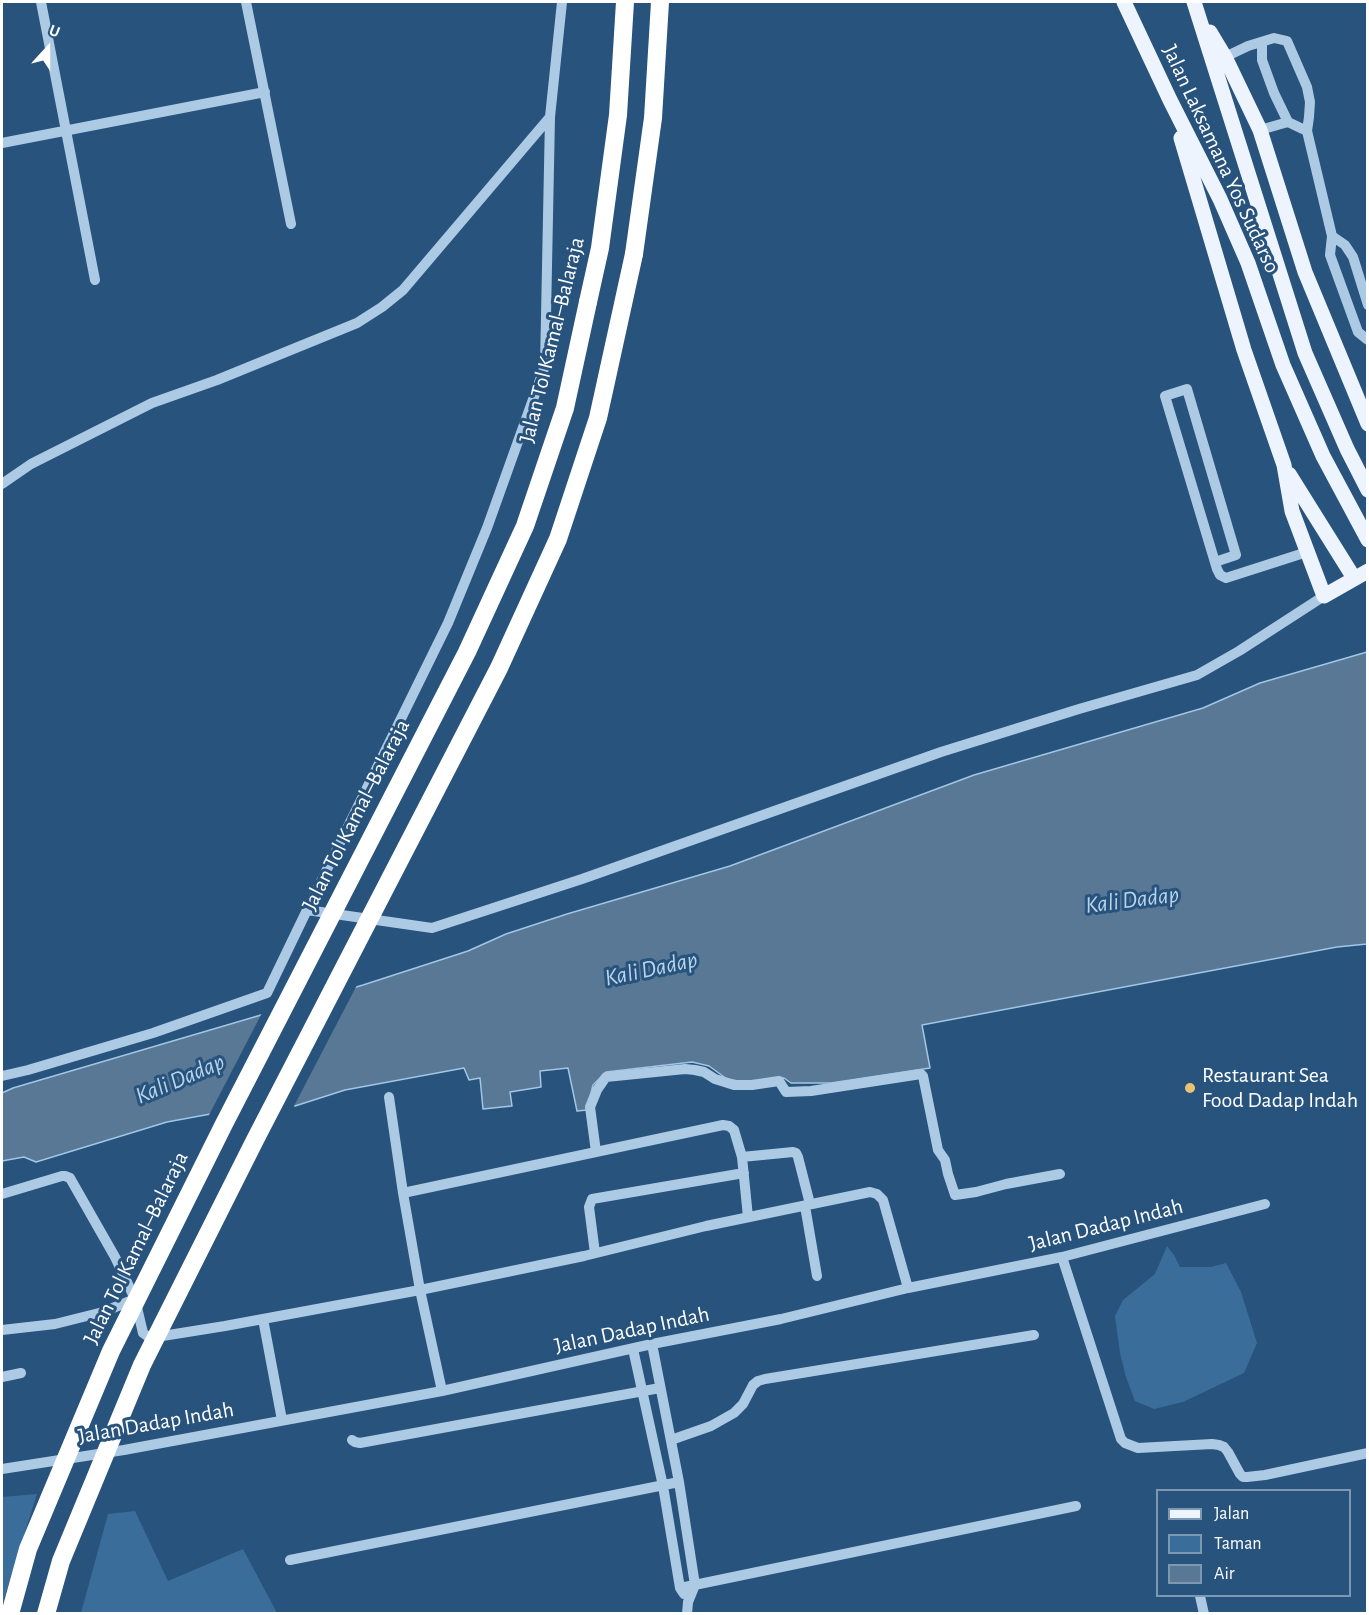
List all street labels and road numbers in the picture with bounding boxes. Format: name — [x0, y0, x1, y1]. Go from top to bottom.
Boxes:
street label: Jalan Laksamana Yos Sudarso — [1156, 41, 1286, 277]
street label: Jalan Tol Kamal–Balaraja — [514, 234, 590, 446]
street label: Jalan Tol Kamal–Balaraja — [296, 715, 416, 915]
street label: Jalan Tol Kamal–Balaraja — [78, 1147, 194, 1349]
street label: Jalan Dadap Indah — [1026, 1193, 1186, 1257]
street label: Jalan Dadap Indah — [552, 1301, 712, 1359]
street label: Jalan Dadap Indah — [76, 1396, 236, 1450]

